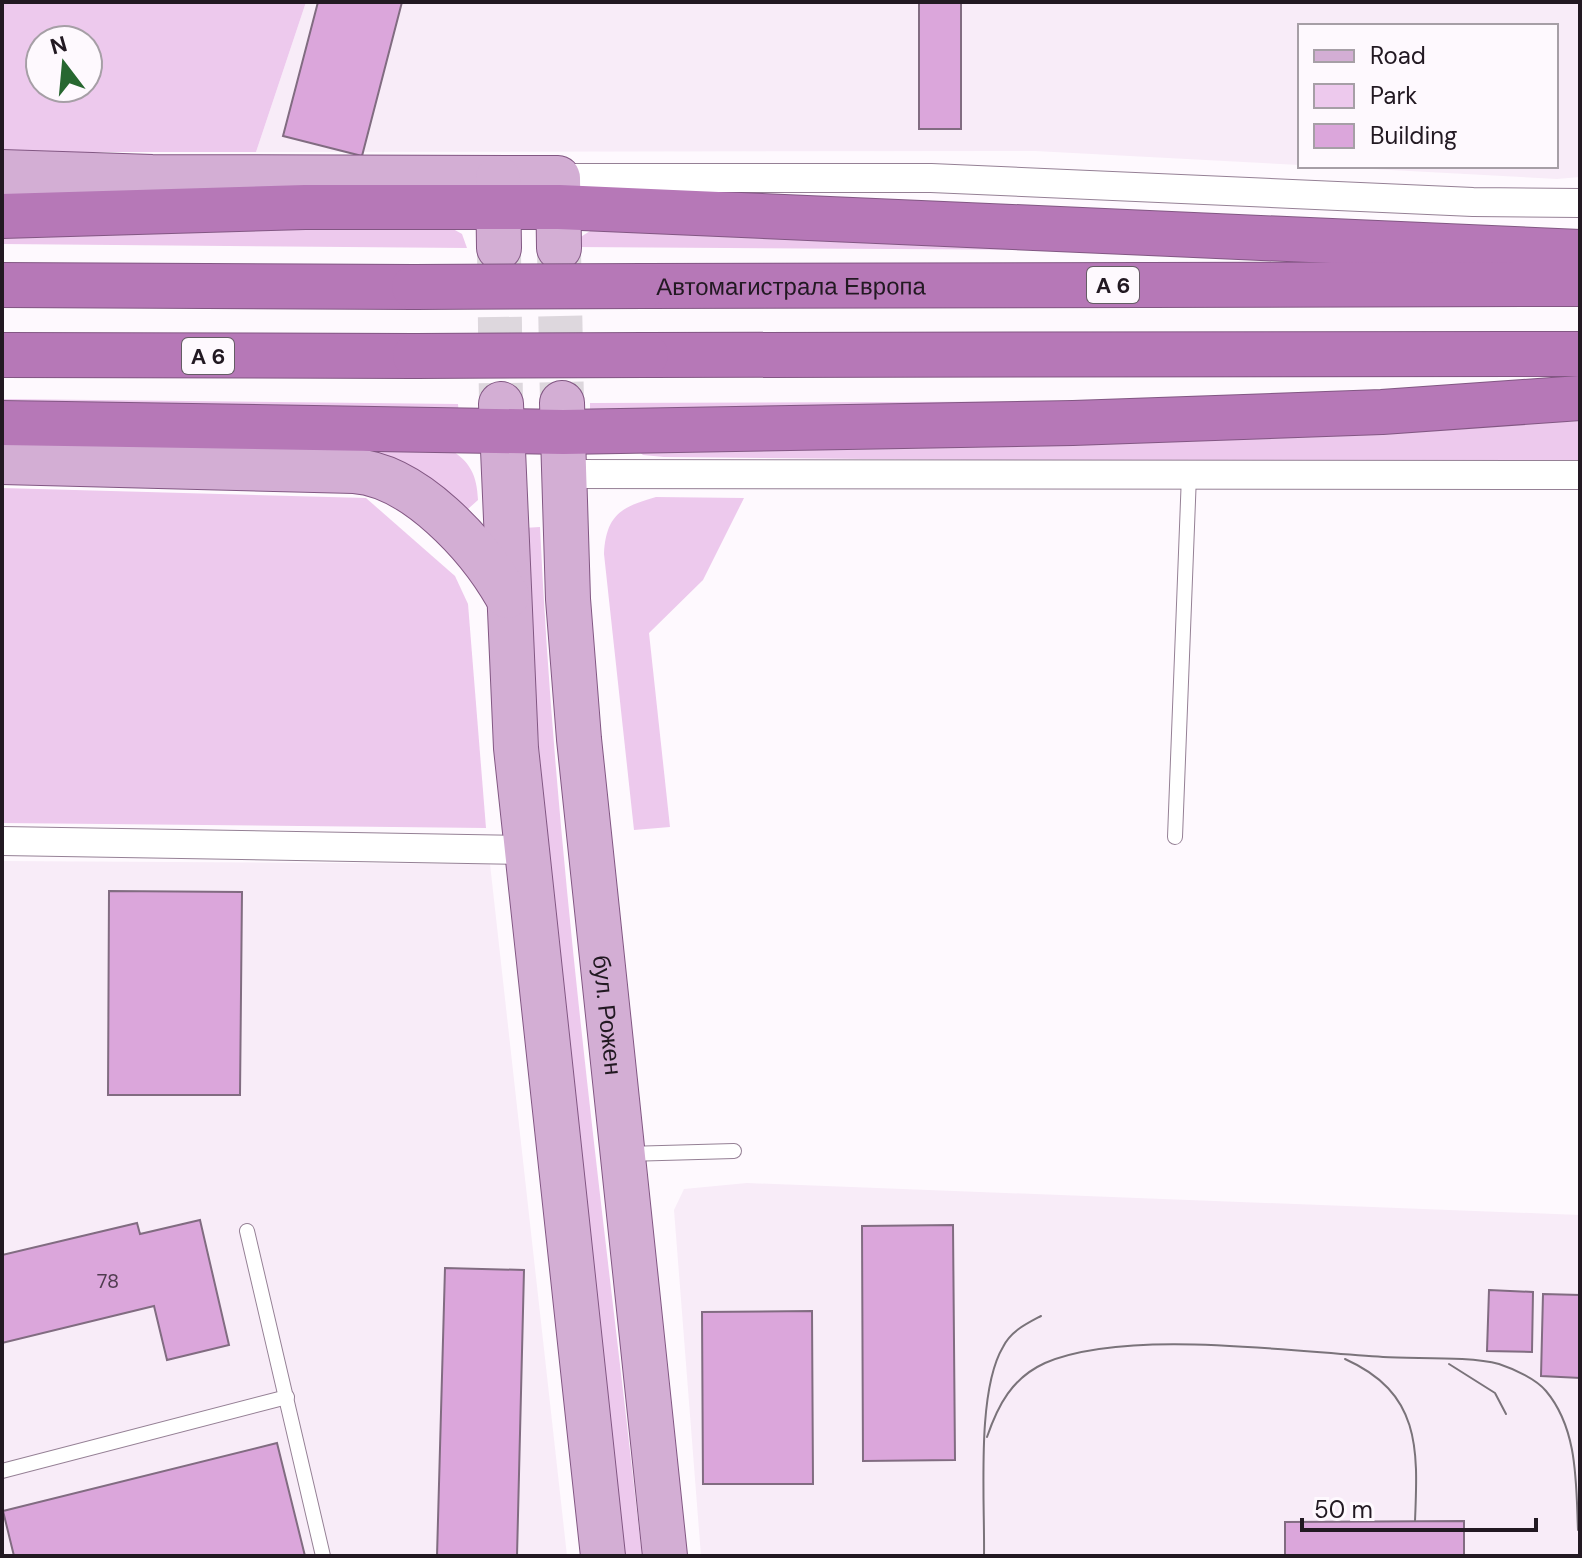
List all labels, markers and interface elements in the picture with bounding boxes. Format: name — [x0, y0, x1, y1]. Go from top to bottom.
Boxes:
north arrow — [24, 24, 104, 104]
legend — [1298, 24, 1558, 168]
text: N — [47, 29, 70, 61]
text: Road — [1370, 40, 1426, 71]
text: Park — [1370, 80, 1417, 111]
text: Building — [1370, 120, 1457, 151]
road number: A 6 — [1087, 267, 1139, 303]
street label: Автомагистрала Европа — [656, 270, 927, 301]
road number: A 6 — [182, 338, 234, 374]
street label: бул. Рожен — [586, 953, 630, 1077]
house number: 78 — [97, 1268, 119, 1294]
scale bar — [1302, 1482, 1536, 1532]
text: 50 m — [1314, 1494, 1373, 1525]

